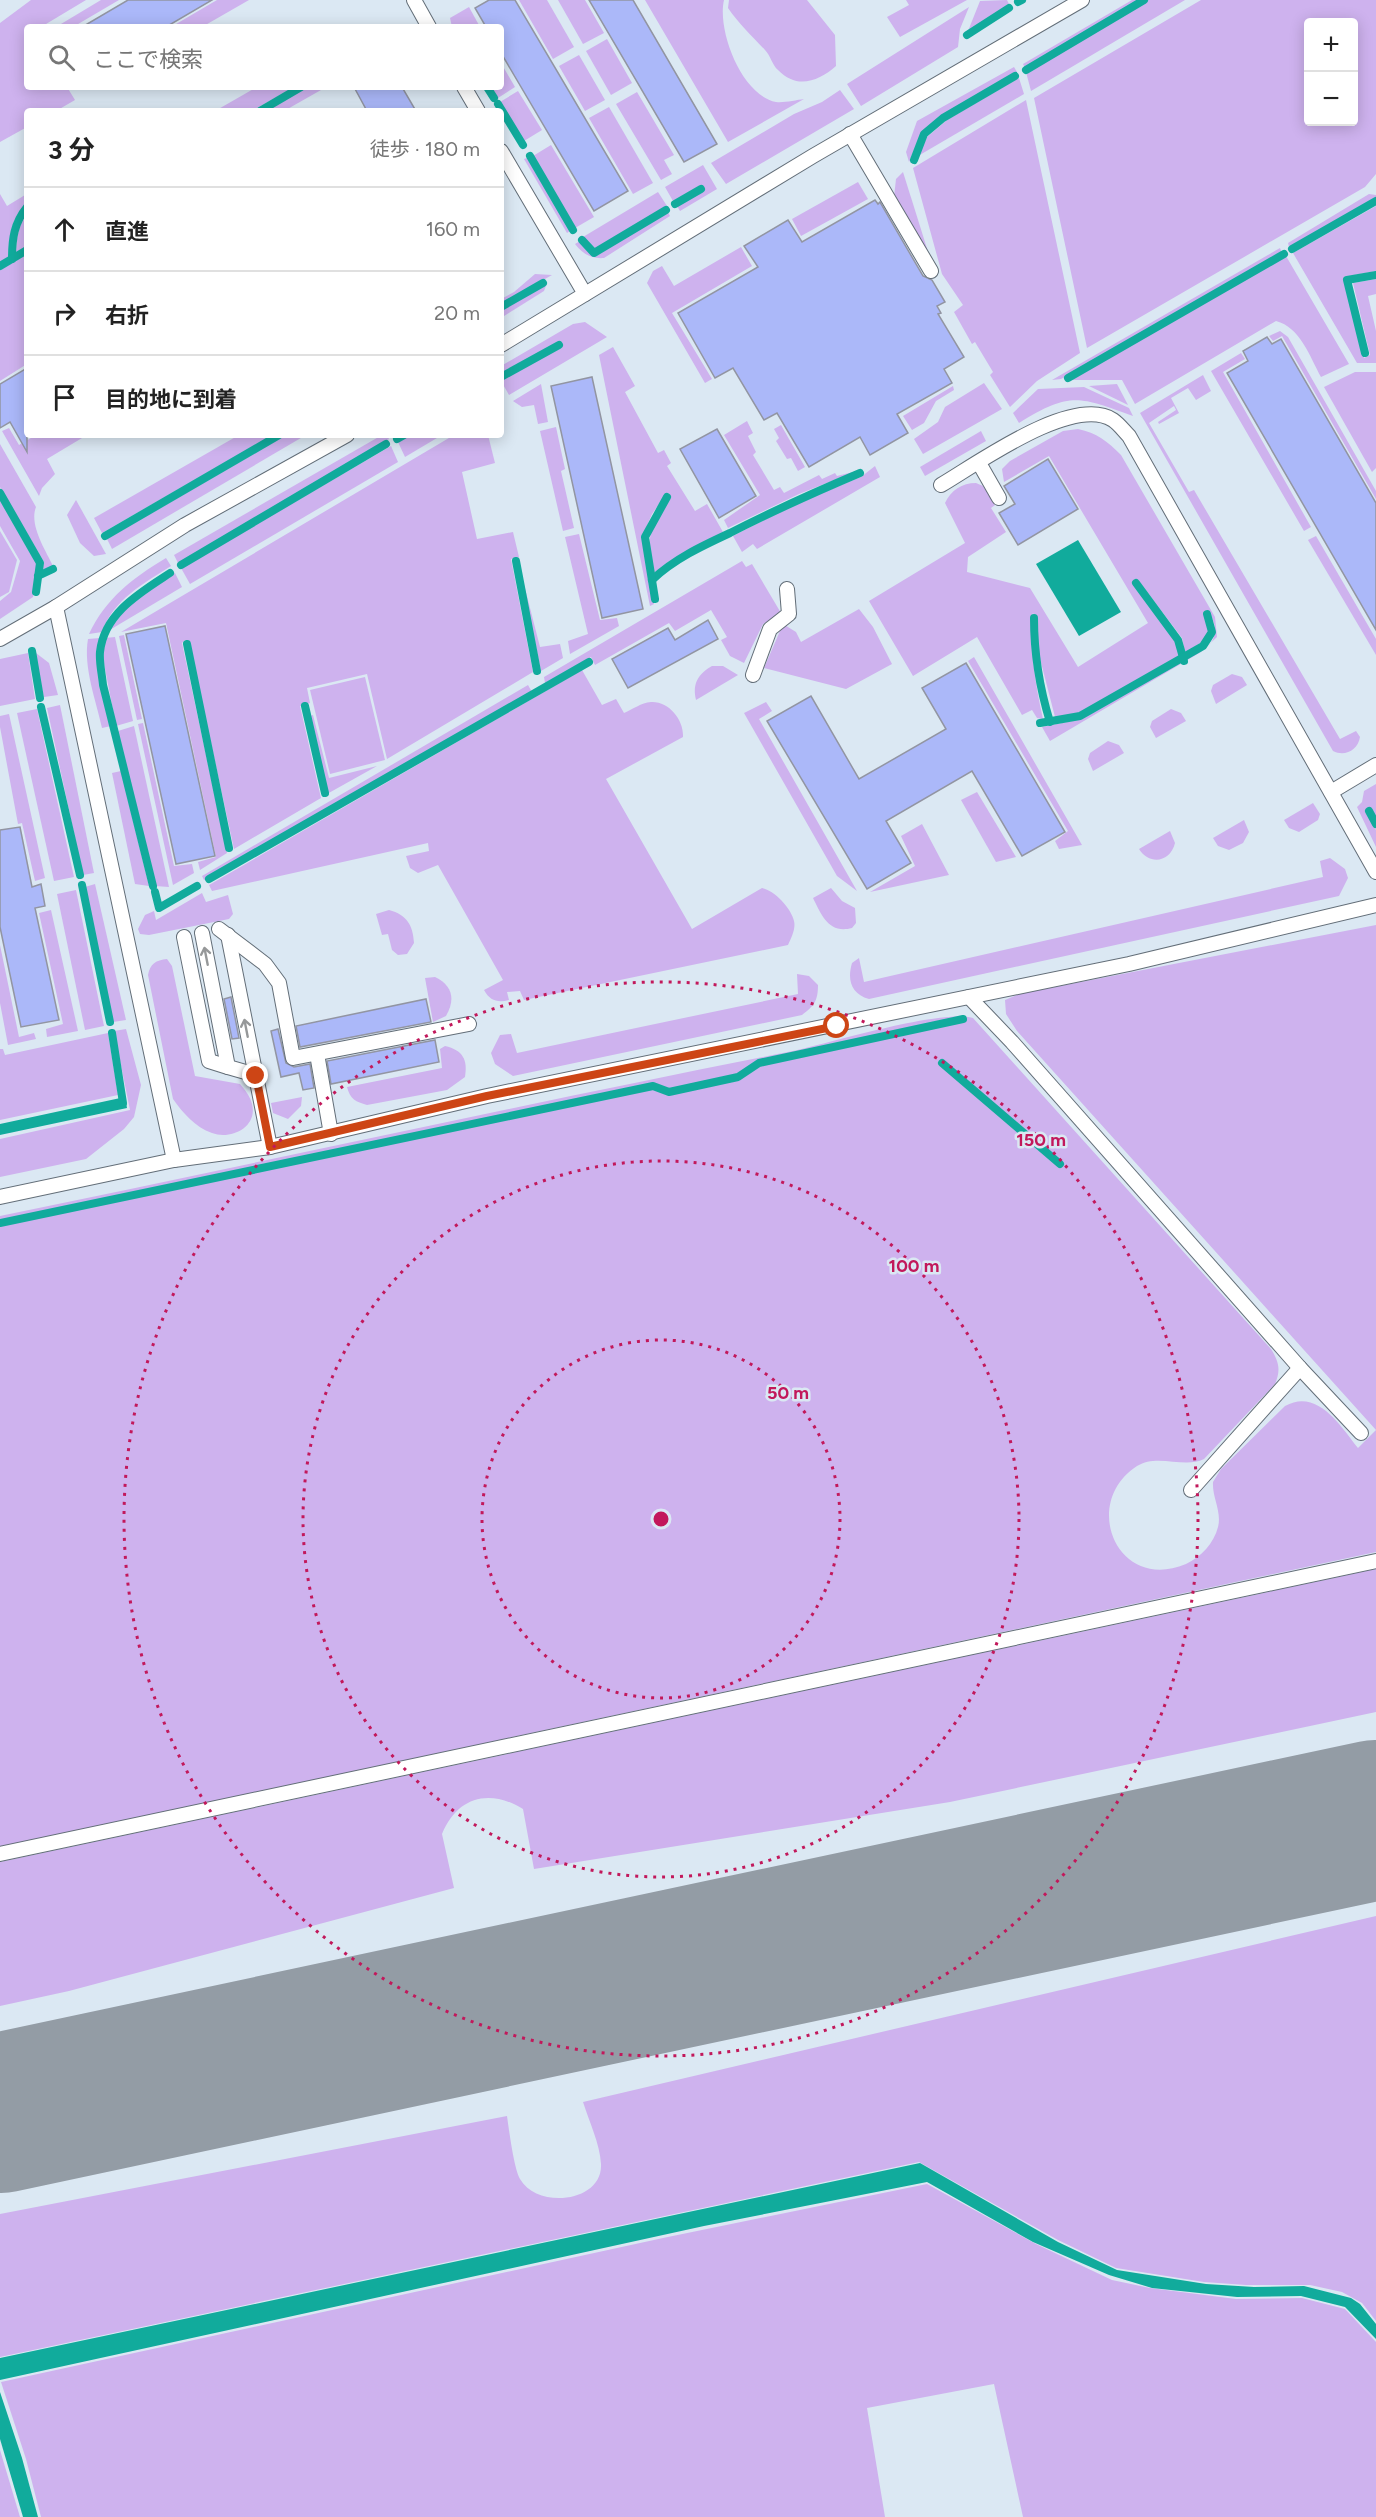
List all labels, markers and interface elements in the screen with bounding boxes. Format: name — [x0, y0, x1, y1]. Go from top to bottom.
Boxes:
map controls — [1304, 18, 1358, 126]
button: + — [1304, 18, 1358, 72]
search box — [24, 24, 504, 90]
icon: search — [45, 41, 78, 74]
text: ここで検索 — [93, 46, 203, 73]
button: − — [1304, 72, 1358, 126]
text: 3 分 — [48, 134, 95, 166]
text: 徒歩 · 180 m — [370, 137, 480, 161]
icon: ahead — [48, 213, 81, 246]
text: 160 m — [426, 217, 480, 241]
text: 直進 — [105, 218, 149, 245]
icon: right — [48, 297, 81, 330]
text: 20 m — [434, 301, 480, 325]
text: 右折 — [105, 302, 149, 329]
icon: arrive — [48, 381, 81, 414]
text: 目的地に到着 — [105, 386, 237, 413]
one-way arrow — [200, 947, 211, 966]
route start — [823, 1012, 849, 1038]
one-way arrow — [240, 1019, 251, 1038]
route end — [242, 1062, 268, 1088]
text: 150 m — [1016, 1129, 1066, 1151]
text: 100 m — [889, 1255, 939, 1277]
text: 50 m — [767, 1382, 809, 1404]
centre of rings — [651, 1509, 671, 1529]

